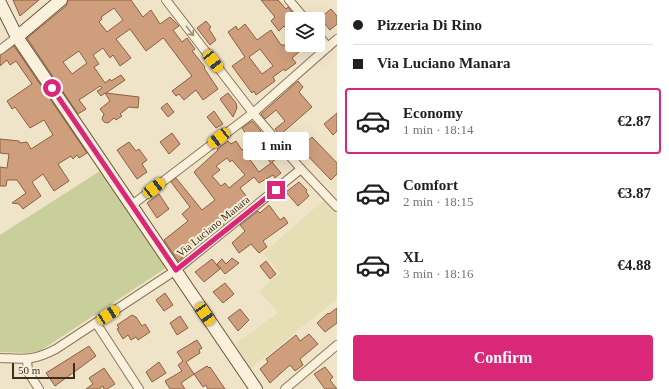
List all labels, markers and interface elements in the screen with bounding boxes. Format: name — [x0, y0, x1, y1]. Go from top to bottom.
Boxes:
map controls — [285, 12, 325, 52]
button: layers — [285, 12, 325, 52]
text: Pizzeria Di Rino — [377, 17, 482, 33]
one-way arrow — [186, 25, 194, 36]
car — [201, 48, 225, 74]
text: Via Luciano Manara — [377, 55, 511, 71]
route start — [43, 79, 61, 97]
icon: car — [355, 103, 391, 139]
text: Economy — [403, 105, 463, 121]
text: €2.87 — [617, 113, 651, 129]
text: 1 min · 18:14 — [403, 122, 473, 137]
car — [206, 126, 232, 150]
callout: 1 min — [243, 132, 309, 160]
text: 1 min — [260, 138, 292, 153]
icon: car — [355, 175, 391, 211]
car — [141, 176, 167, 200]
text: Comfort — [403, 177, 458, 193]
route end — [267, 181, 285, 199]
text: €3.87 — [617, 185, 651, 201]
street label: Via Luciano Manara — [174, 193, 252, 259]
text: 2 min · 18:15 — [403, 194, 473, 209]
icon: car — [355, 247, 391, 283]
text: XL — [403, 249, 424, 265]
text: €4.88 — [617, 257, 651, 273]
text: 3 min · 18:16 — [403, 266, 473, 281]
car — [193, 301, 217, 327]
car — [95, 303, 121, 327]
button: Confirm — [353, 335, 653, 381]
scale bar — [12, 361, 75, 380]
text: 50 m — [18, 364, 40, 376]

